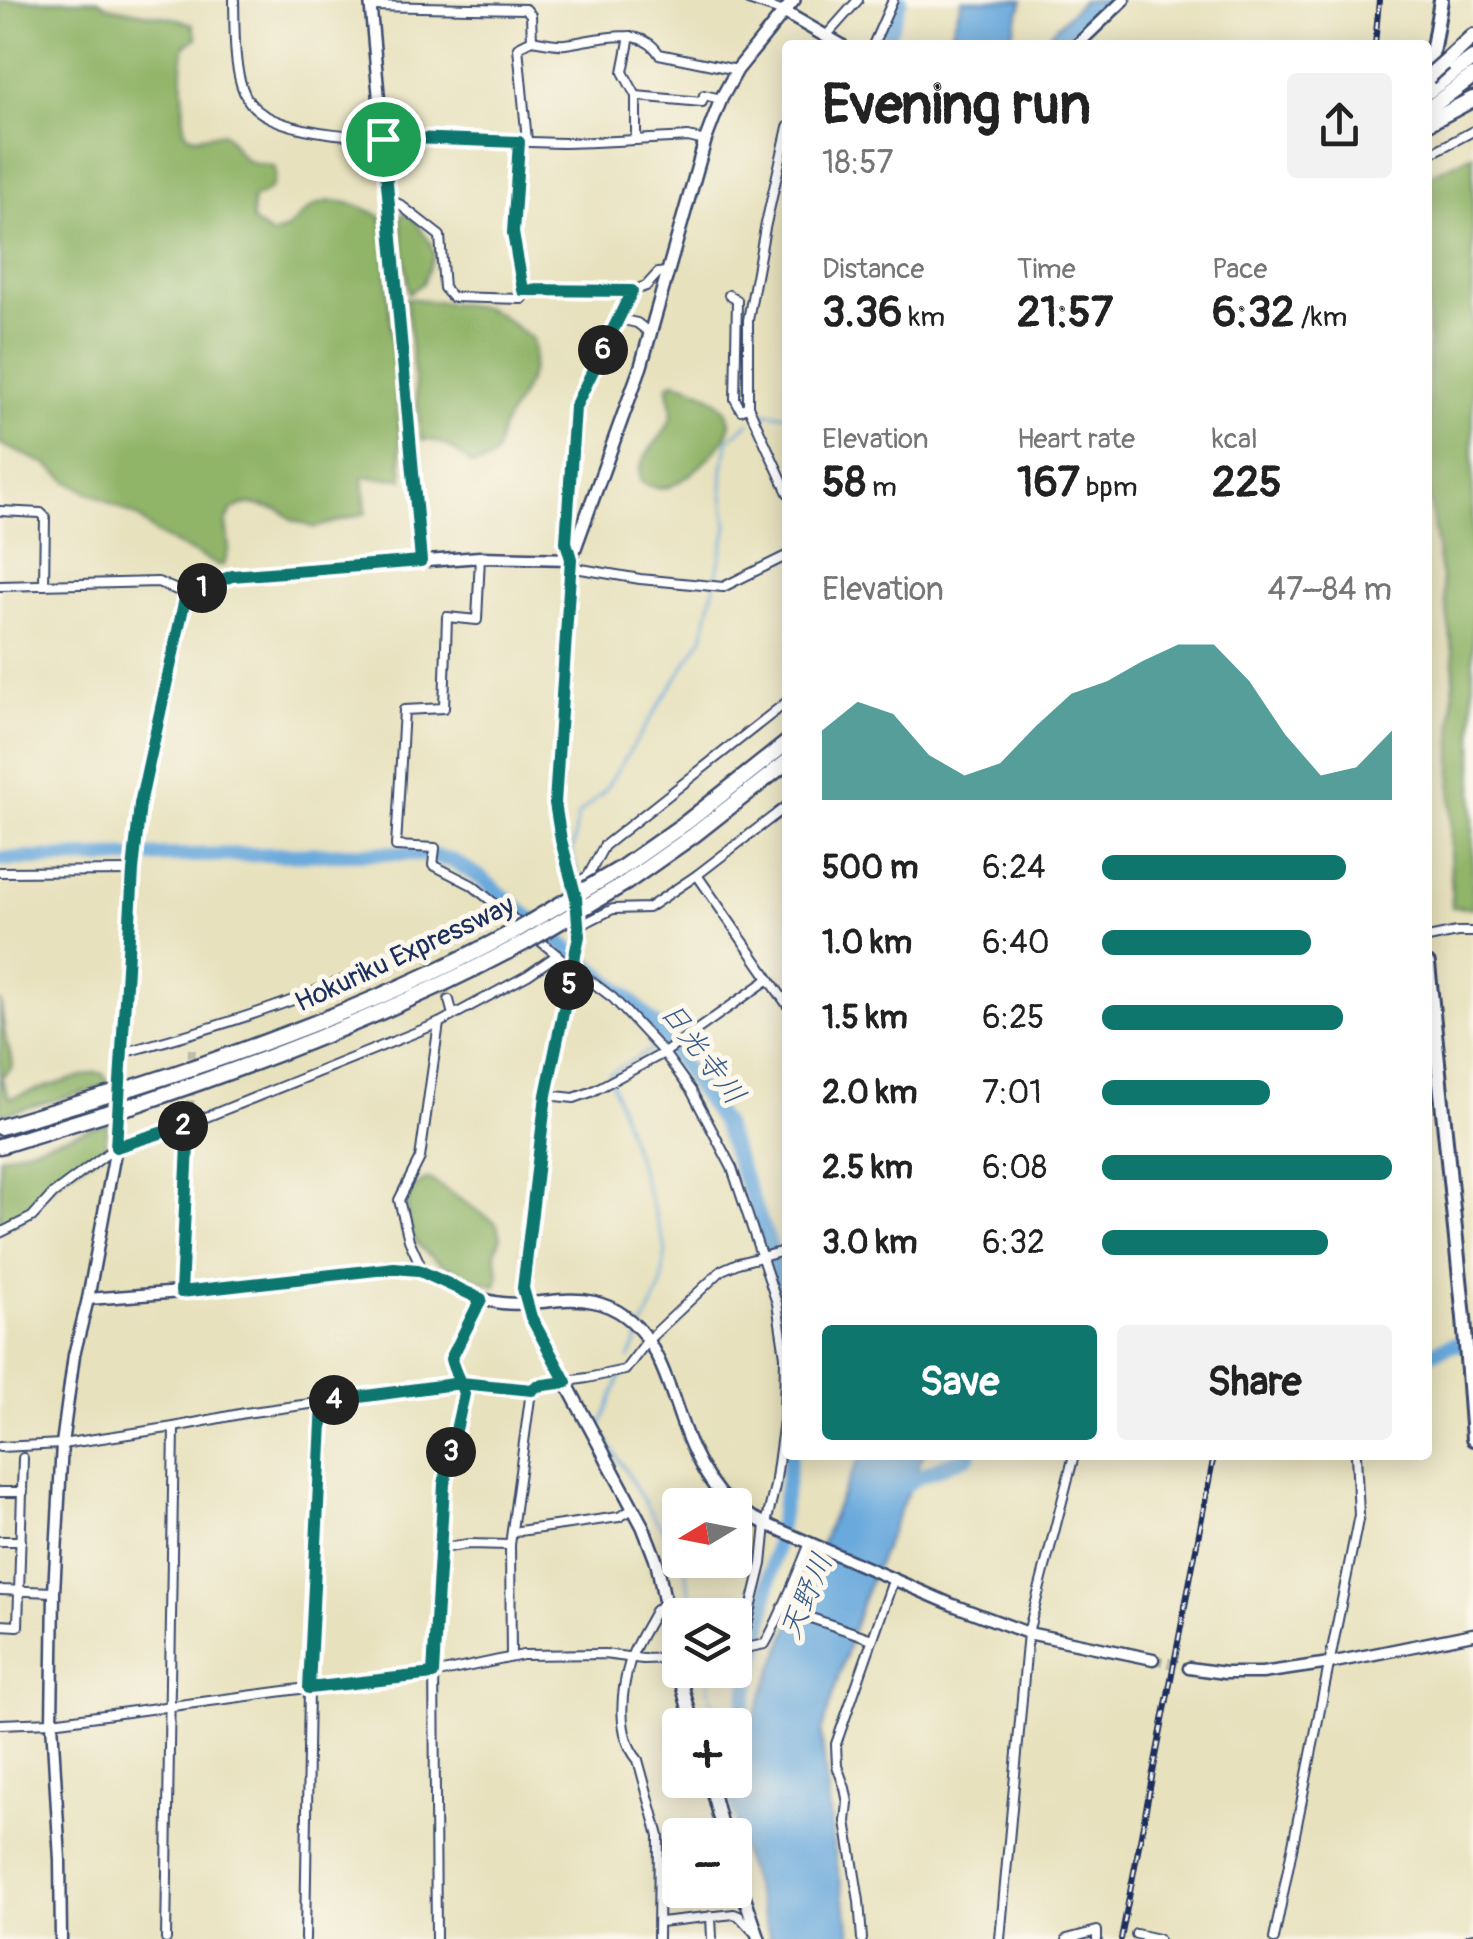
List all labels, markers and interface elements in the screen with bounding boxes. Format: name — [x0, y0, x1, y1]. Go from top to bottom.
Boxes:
text: Evening run — [822, 71, 1091, 140]
button: share — [1287, 73, 1392, 178]
pin — [341, 97, 426, 182]
icon: arrive — [356, 112, 411, 167]
text: 18:57 — [822, 143, 893, 183]
text: Distance — [822, 252, 924, 287]
text: Time — [1017, 252, 1076, 287]
text: Pace — [1212, 252, 1267, 287]
text: 3.36 — [822, 287, 903, 339]
text: 21:57 — [1017, 287, 1113, 339]
text: 6:32 — [1212, 287, 1295, 339]
text: km — [903, 300, 945, 335]
text: /km — [1295, 300, 1347, 335]
pin: 6 — [578, 325, 628, 375]
text: 6 — [595, 332, 611, 367]
text: Elevation — [822, 422, 929, 457]
text: Heart rate — [1017, 422, 1135, 457]
text: kcal — [1212, 422, 1258, 457]
text: 58 — [822, 457, 866, 509]
text: 167 — [1017, 457, 1080, 509]
text: 225 — [1212, 457, 1282, 509]
text: m — [866, 470, 897, 505]
text: bpm — [1080, 470, 1138, 505]
pin: 1 — [177, 563, 227, 613]
text: 1 — [197, 570, 207, 605]
text: Elevation — [822, 570, 944, 610]
text: 47–84 m — [1268, 570, 1392, 610]
text: 500 m — [822, 848, 918, 888]
text: 6:24 — [982, 848, 1046, 888]
street label: Hokuriku Expressway — [289, 888, 520, 1020]
text: 1.0 km — [822, 923, 912, 963]
text: 6:40 — [982, 923, 1050, 963]
pin: 5 — [544, 960, 594, 1010]
text: 5 — [561, 967, 577, 1002]
water label: 日光寺川 — [652, 994, 753, 1112]
text: 1.5 km — [822, 998, 908, 1038]
text: 6:25 — [982, 998, 1044, 1038]
text: 2.0 km — [822, 1073, 917, 1113]
text: 7:01 — [982, 1073, 1042, 1113]
pin: 2 — [158, 1101, 208, 1151]
text: 2 — [175, 1108, 191, 1143]
text: 2.5 km — [822, 1148, 913, 1188]
text: 6:08 — [982, 1148, 1047, 1188]
text: 3.0 km — [822, 1223, 917, 1263]
text: 6:32 — [982, 1223, 1045, 1263]
button: Save — [822, 1325, 1097, 1440]
button: Share — [1117, 1325, 1392, 1440]
pin: 4 — [309, 1375, 359, 1425]
text: 4 — [326, 1382, 342, 1417]
pin: 3 — [426, 1427, 476, 1477]
text: 3 — [443, 1434, 459, 1469]
north arrow — [662, 1488, 752, 1578]
map controls — [662, 1488, 752, 1908]
water label: 天野川 — [772, 1548, 841, 1645]
button: layers — [662, 1598, 752, 1688]
button: + — [662, 1708, 752, 1798]
button: − — [662, 1818, 752, 1908]

